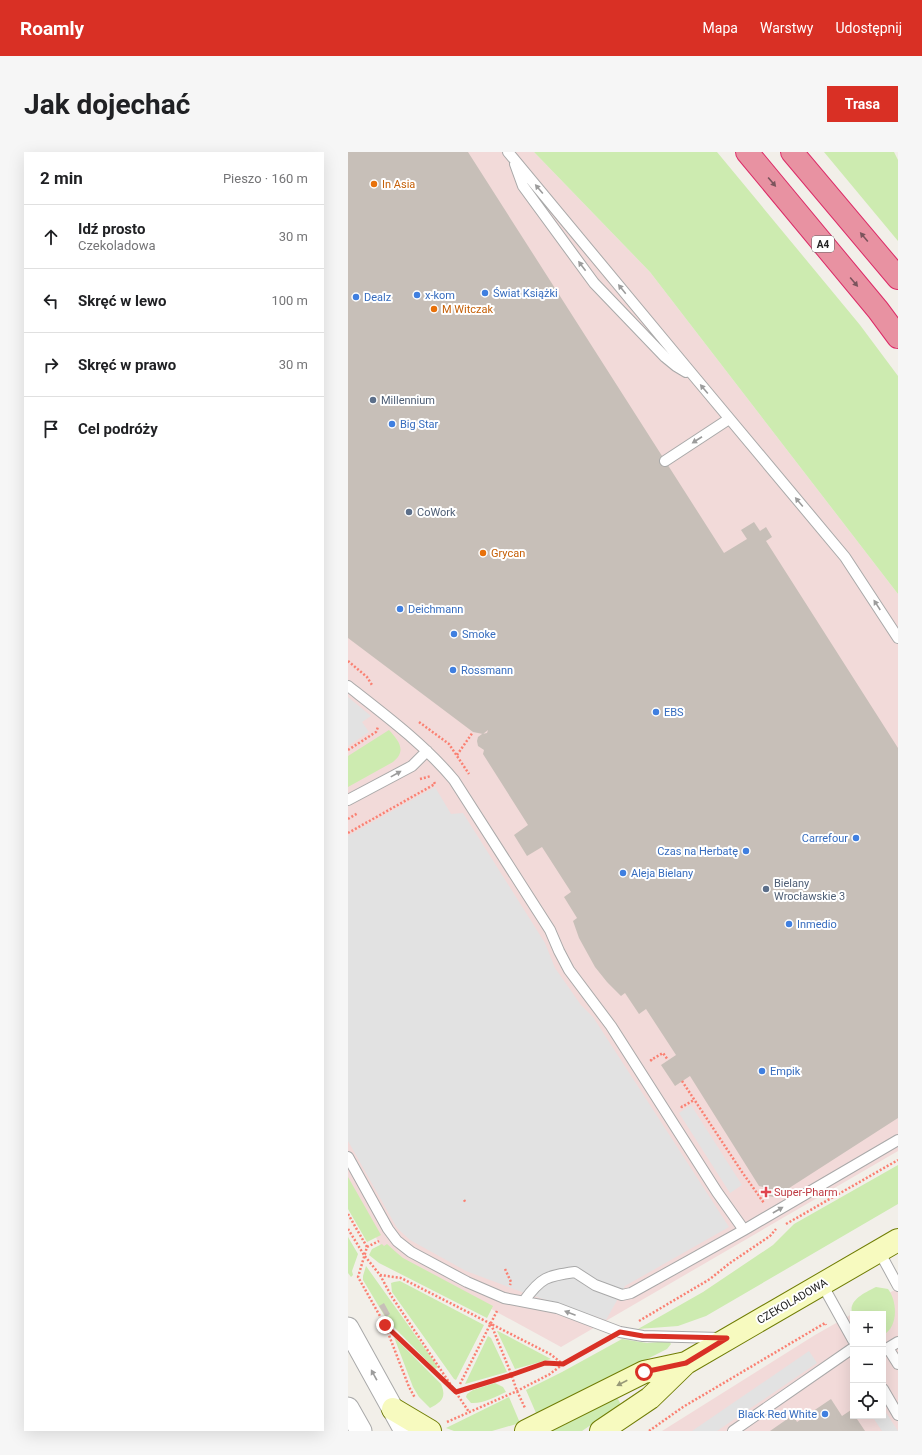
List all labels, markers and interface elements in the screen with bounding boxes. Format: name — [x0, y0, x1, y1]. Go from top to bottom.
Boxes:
text: Roamly — [20, 17, 84, 40]
text: Mapa — [703, 20, 738, 36]
text: Warstwy — [760, 20, 813, 36]
text: Udostępnij — [835, 20, 902, 36]
button: Trasa — [827, 86, 898, 122]
text: Jak dojechać — [24, 88, 190, 121]
text: 2 min — [40, 168, 83, 188]
text: Pieszo · 160 m — [223, 171, 308, 186]
one-way arrow — [767, 177, 776, 187]
place label: In Asia — [382, 178, 415, 191]
marker: In Asia — [369, 179, 379, 189]
one-way arrow — [534, 184, 543, 194]
text: Idź prosto — [78, 220, 145, 238]
icon: ahead — [40, 226, 62, 248]
text: 30 m — [279, 229, 308, 244]
one-way arrow — [859, 232, 868, 243]
road number: A4 — [812, 236, 834, 252]
text: Czekoladowa — [78, 238, 156, 253]
one-way arrow — [578, 261, 586, 272]
one-way arrow — [850, 277, 859, 288]
one-way arrow — [617, 284, 626, 294]
place label: Świat Książki — [493, 287, 558, 300]
marker: Świat Książki — [480, 288, 490, 298]
place label: x-kom — [425, 289, 455, 302]
icon: left — [40, 290, 62, 312]
marker: x-kom — [412, 290, 422, 300]
place label: Dealz — [364, 291, 392, 304]
text: Skręć w lewo — [78, 292, 167, 310]
marker: Dealz — [351, 292, 361, 302]
text: 100 m — [271, 293, 308, 308]
place label: M Witczak — [442, 303, 494, 316]
marker: M Witczak — [429, 304, 439, 314]
icon: right — [40, 354, 62, 376]
text: Skręć w prawo — [78, 356, 176, 374]
text: 30 m — [279, 357, 308, 372]
one-way arrow — [700, 384, 709, 395]
place label: Millennium — [381, 394, 435, 407]
marker: Millennium — [368, 395, 378, 405]
icon: arrive — [40, 418, 62, 440]
place label: Big Star — [400, 418, 439, 431]
marker: Big Star — [387, 419, 397, 429]
text: Cel podróży — [78, 420, 158, 438]
one-way arrow — [692, 436, 702, 444]
one-way arrow — [794, 496, 803, 507]
place label: CoWork — [417, 506, 456, 519]
marker: CoWork — [404, 507, 414, 517]
place label: Grycan — [491, 547, 525, 560]
marker: Grycan — [478, 548, 488, 558]
one-way arrow — [873, 600, 881, 611]
place label: Deichmann — [408, 603, 463, 616]
marker: Deichmann — [395, 604, 405, 614]
place label: Smoke — [462, 628, 496, 641]
marker: Smoke — [449, 629, 459, 639]
place label: Rossmann — [461, 664, 513, 677]
marker: Rossmann — [448, 665, 458, 675]
place label: EBS — [664, 706, 684, 719]
marker: EBS — [651, 707, 661, 717]
one-way arrow — [390, 771, 401, 778]
place label: Carrefour — [802, 832, 848, 845]
marker: Carrefour — [851, 833, 861, 843]
place label: Czas na Herbatę — [657, 845, 738, 858]
marker: Czas na Herbatę — [741, 846, 751, 856]
place label: Aleja Bielany — [631, 867, 694, 880]
marker: Aleja Bielany — [618, 868, 628, 878]
place label: Bielany Wrocławskie 3 — [774, 877, 845, 903]
marker: Bielany Wrocławskie 3 — [761, 884, 771, 894]
place label: Inmedio — [797, 918, 837, 931]
marker: Inmedio — [784, 919, 794, 929]
place label: Empik — [770, 1065, 801, 1078]
marker: Empik — [757, 1066, 767, 1076]
place label: Super-Pharm — [774, 1186, 838, 1199]
marker: Super-Pharm — [761, 1187, 771, 1197]
one-way arrow — [772, 1206, 783, 1213]
street label: CZEKOLADOWA — [755, 1276, 830, 1327]
one-way arrow — [564, 1310, 576, 1316]
map controls — [850, 1311, 886, 1419]
button: + — [850, 1311, 886, 1347]
route end — [376, 1316, 394, 1334]
button: − — [850, 1347, 886, 1383]
route start — [635, 1363, 653, 1381]
one-way arrow — [370, 1369, 377, 1381]
one-way arrow — [616, 1380, 628, 1387]
button: locate — [850, 1383, 886, 1419]
place label: Black Red White — [738, 1408, 817, 1421]
marker: Black Red White — [820, 1409, 830, 1419]

